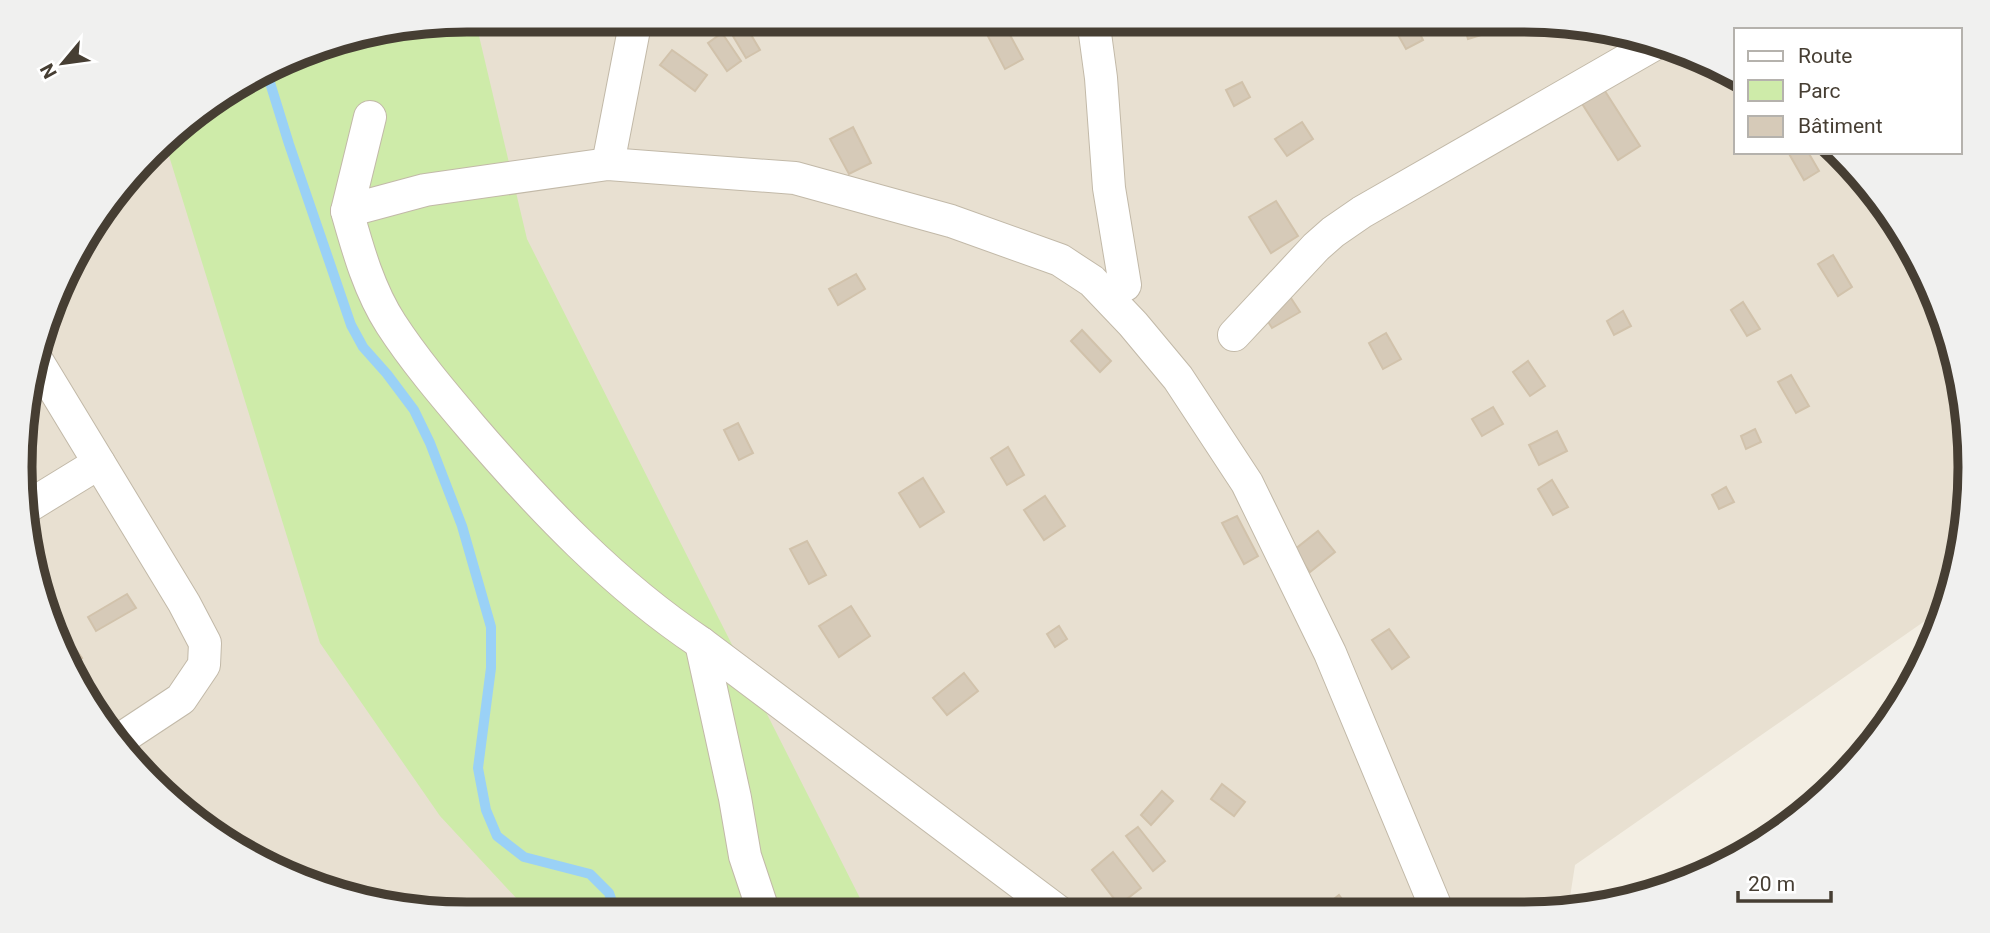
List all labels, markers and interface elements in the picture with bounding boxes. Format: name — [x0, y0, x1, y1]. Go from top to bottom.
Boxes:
north arrow — [28, 28, 98, 98]
legend — [1734, 28, 1962, 154]
text: Route — [1798, 44, 1853, 68]
text: N — [35, 60, 62, 82]
text: Parc — [1798, 79, 1840, 103]
text: Bâtiment — [1798, 114, 1883, 138]
scale bar — [1738, 860, 1831, 904]
text: 20 m — [1748, 872, 1795, 896]

